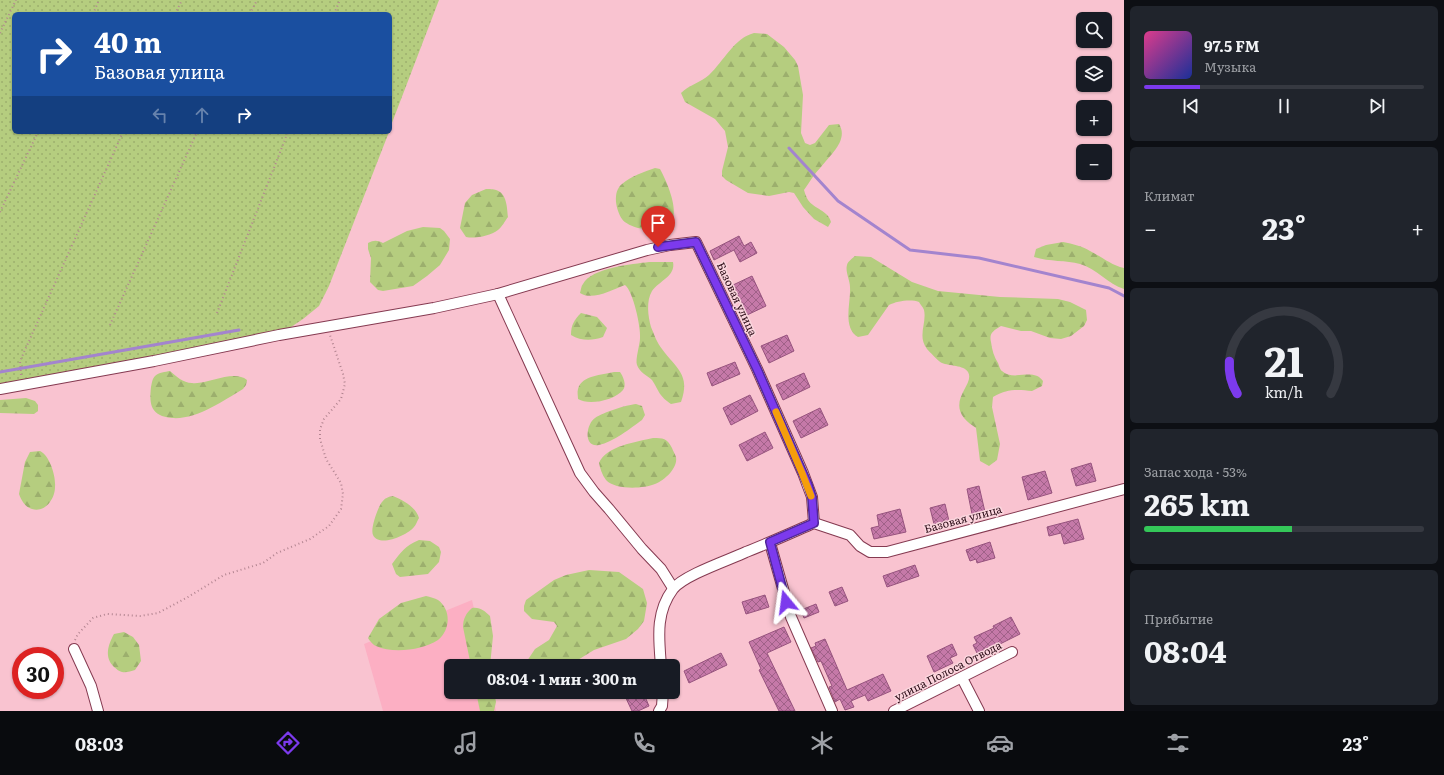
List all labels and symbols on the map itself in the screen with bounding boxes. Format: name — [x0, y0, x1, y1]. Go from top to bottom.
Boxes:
pin — [641, 206, 675, 247]
street label: Базовая улица — [714, 259, 762, 338]
street label: Базовая улица — [922, 500, 1003, 536]
position arrow — [765, 581, 807, 623]
street label: улица Полоса Отвода — [891, 636, 1004, 704]
speed limit sign: 30 — [12, 647, 64, 699]

